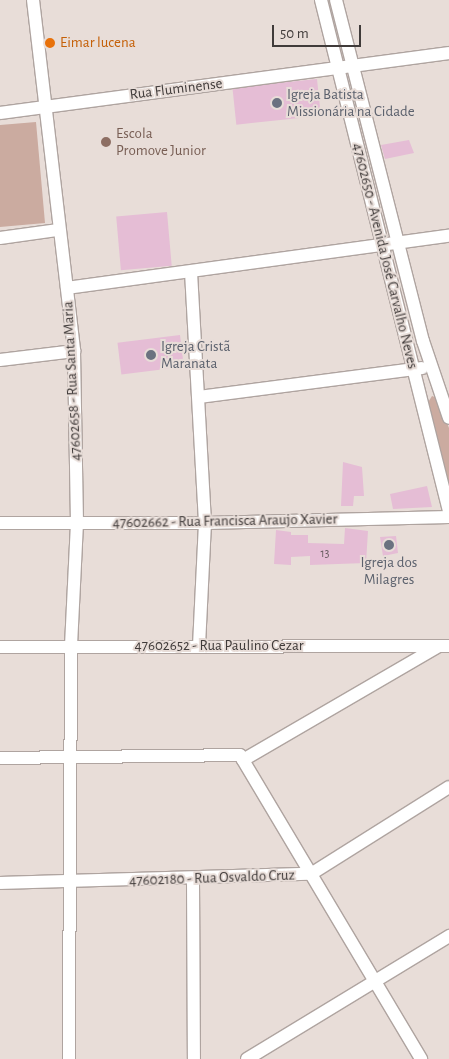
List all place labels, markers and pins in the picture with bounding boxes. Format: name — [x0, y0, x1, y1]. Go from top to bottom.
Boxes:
place label: Eimar lucena — [60, 34, 136, 52]
marker: Eimar lucena — [44, 37, 56, 49]
place label: Igreja Batista Missionária na Cidade — [287, 85, 415, 120]
marker: Igreja Batista Missionária na Cidade — [271, 97, 283, 109]
place label: Escola Promove Junior — [116, 124, 206, 159]
marker: Escola Promove Junior — [100, 136, 112, 148]
place label: Igreja Cristã Maranata — [161, 337, 230, 372]
marker: Igreja Cristã Maranata — [145, 349, 157, 361]
marker: Igreja dos Milagres — [383, 539, 395, 551]
place label: Igreja dos Milagres — [361, 553, 417, 588]

